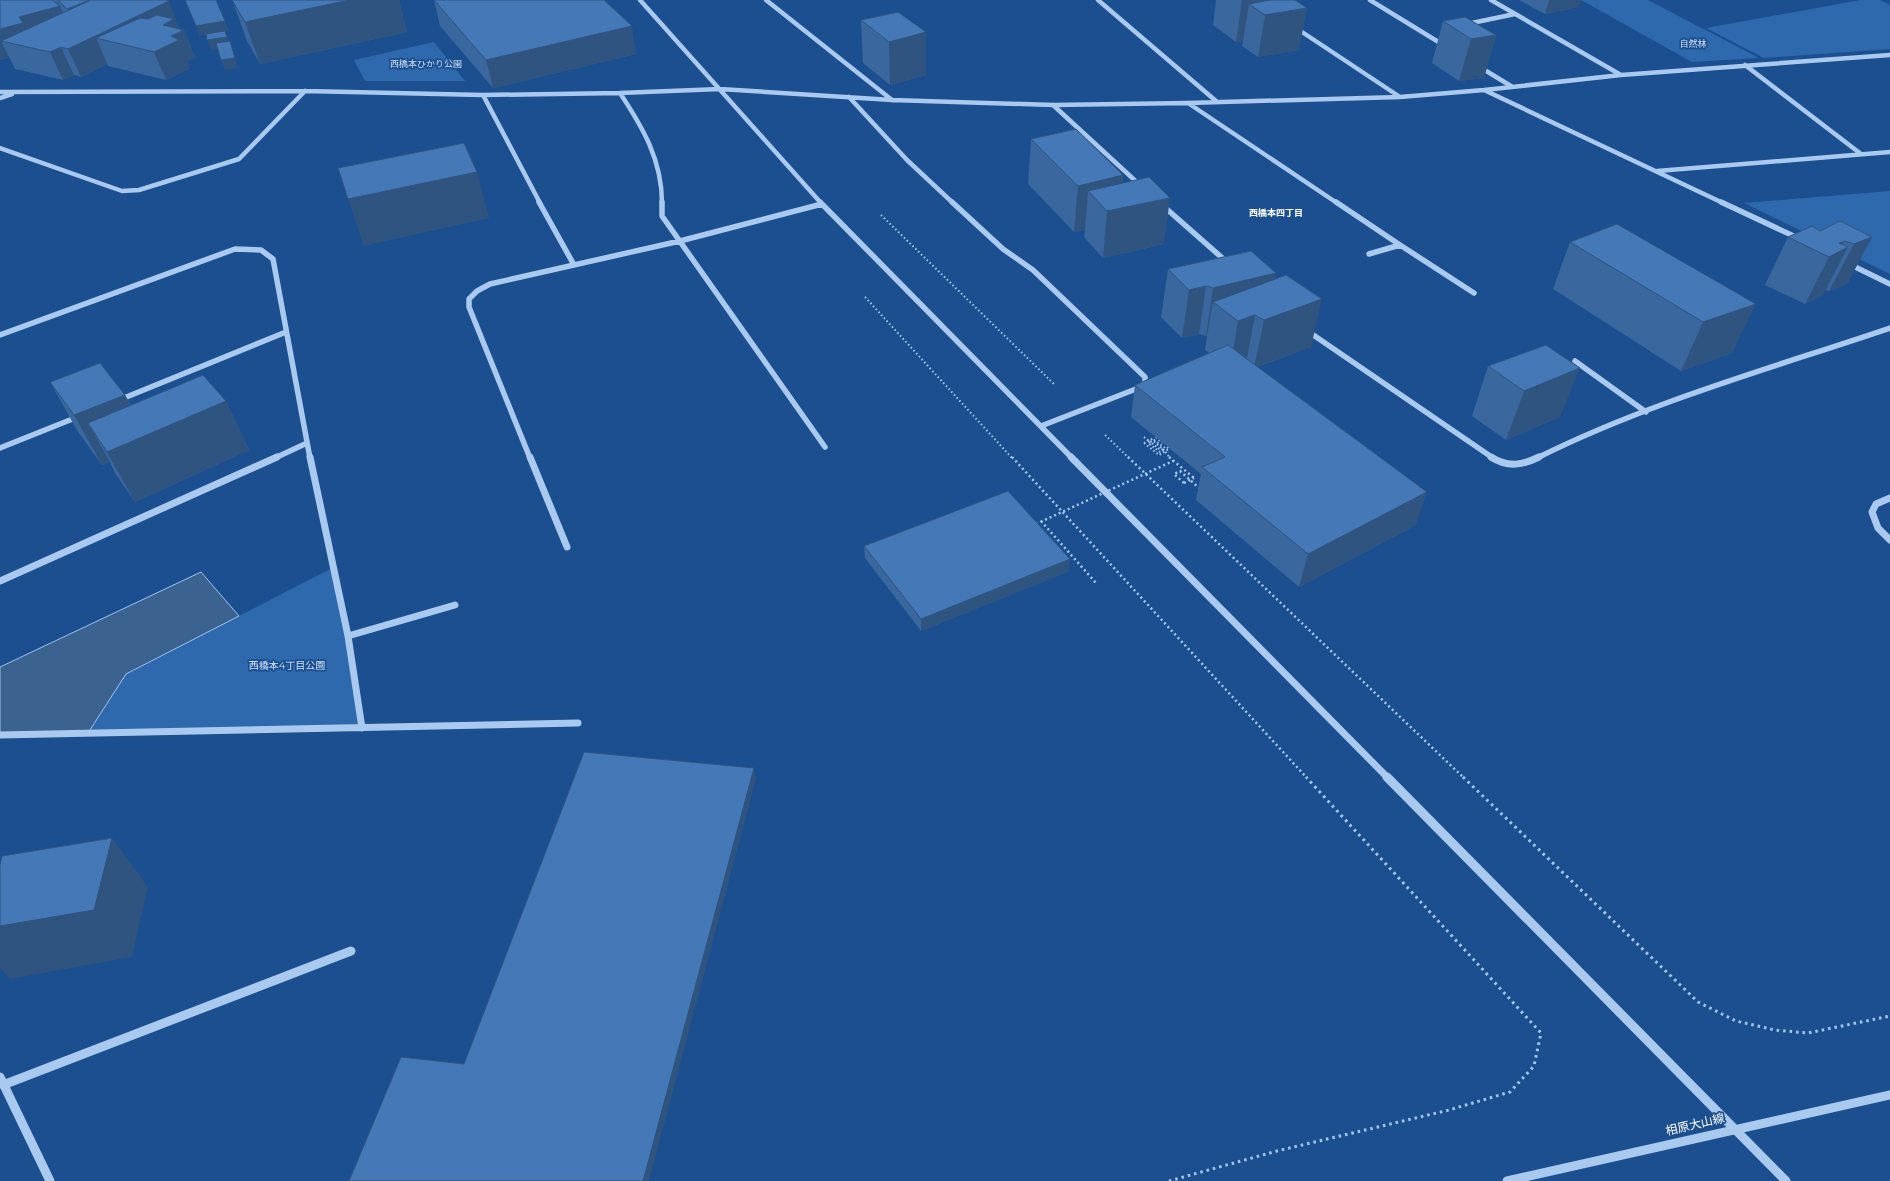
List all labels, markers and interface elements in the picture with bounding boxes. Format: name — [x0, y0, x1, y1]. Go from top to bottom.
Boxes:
park label: 自然林 — [1679, 38, 1707, 49]
park label: 西橋本ひかり公園 — [390, 58, 462, 69]
district label: 西橋本四丁目 — [1249, 207, 1303, 218]
park label: 西橋本4丁目公園 — [249, 659, 325, 672]
street label: 相原大山線 — [1664, 1110, 1726, 1138]

